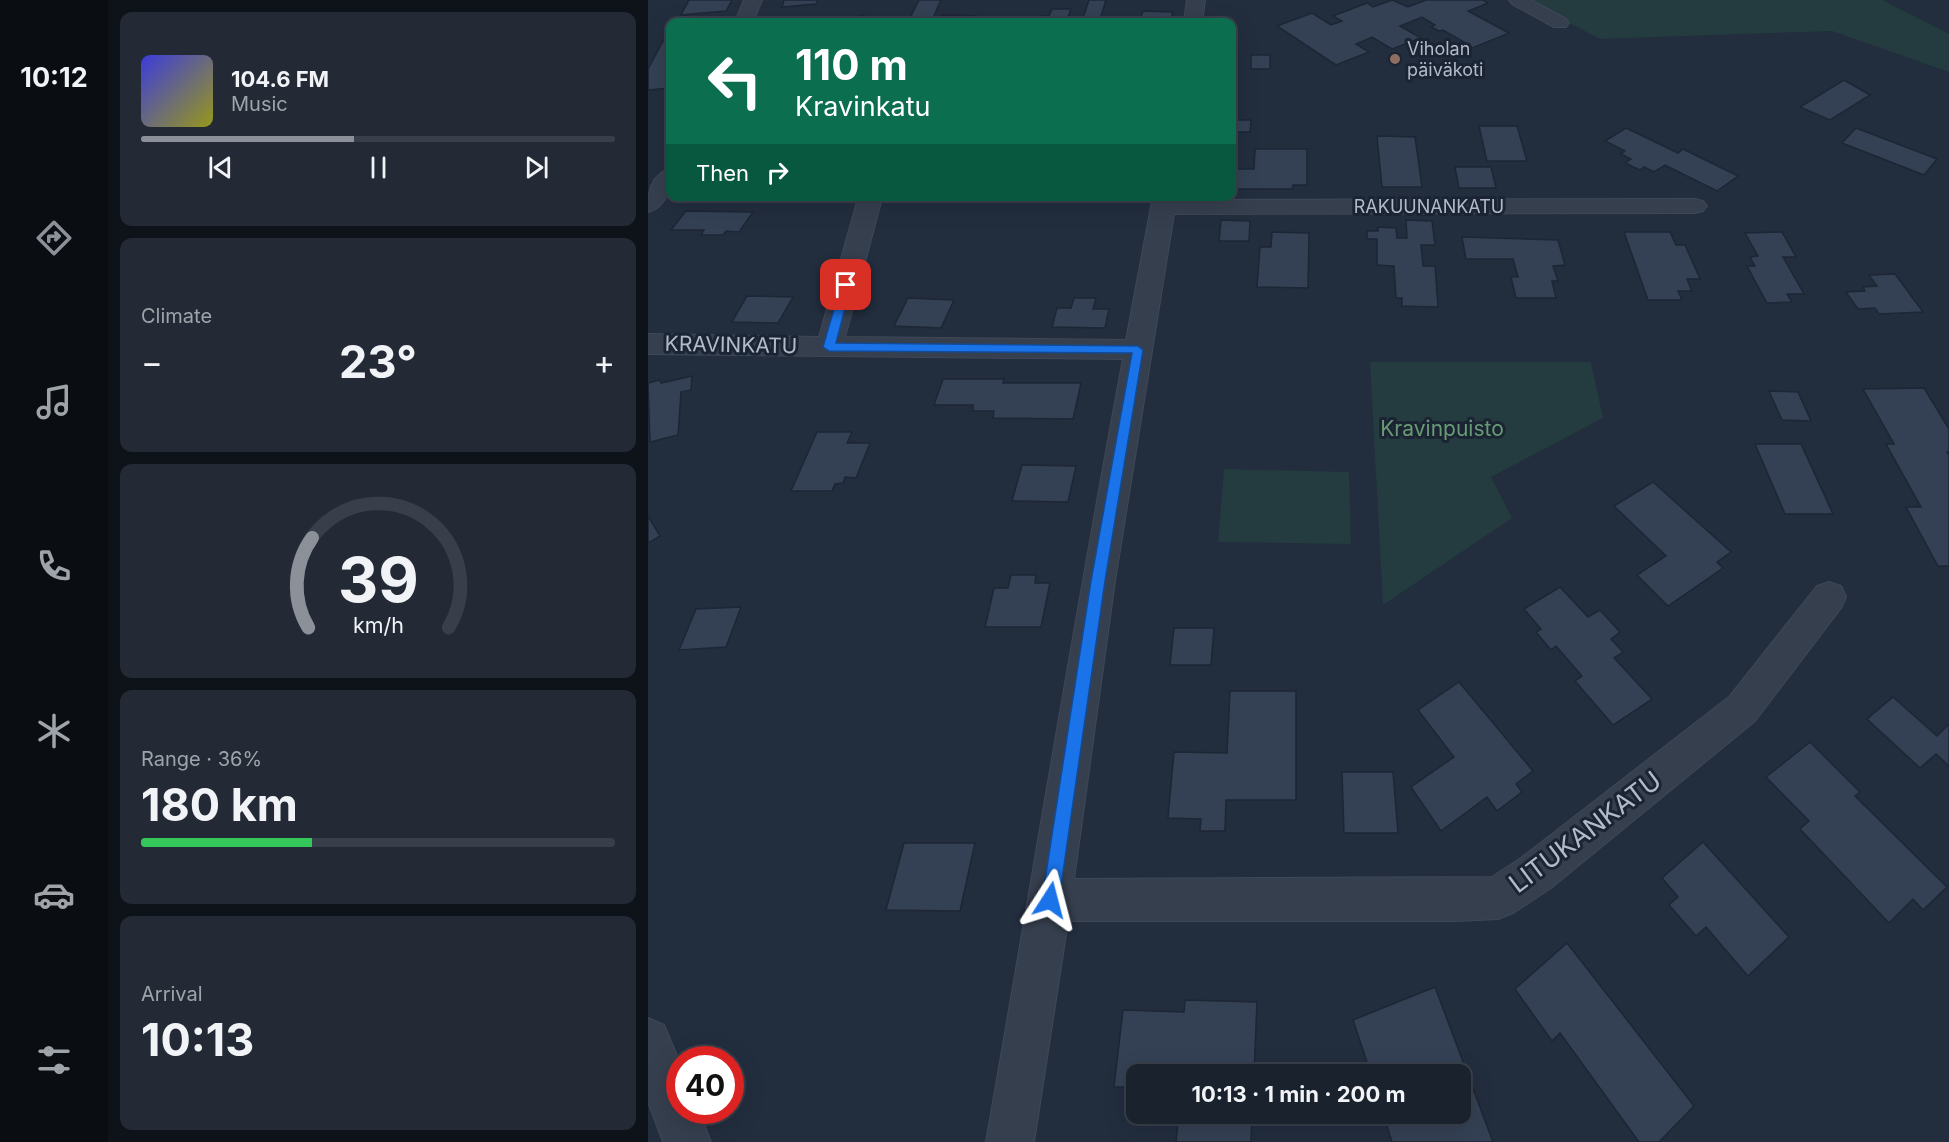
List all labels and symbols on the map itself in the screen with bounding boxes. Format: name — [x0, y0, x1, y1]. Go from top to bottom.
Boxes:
place label: Viholan päiväkoti — [1407, 38, 1483, 80]
marker: Viholan päiväkoti — [1388, 52, 1402, 66]
street label: RAKUUNANKATU — [1354, 196, 1504, 217]
pin — [820, 259, 871, 310]
street label: KRAVINKATU — [664, 331, 798, 358]
park label: Kravinpuisto — [1380, 416, 1504, 441]
street label: LITUKANKATU — [1503, 764, 1667, 899]
position arrow — [1018, 868, 1082, 932]
speed limit sign: 40 — [666, 1046, 744, 1124]

